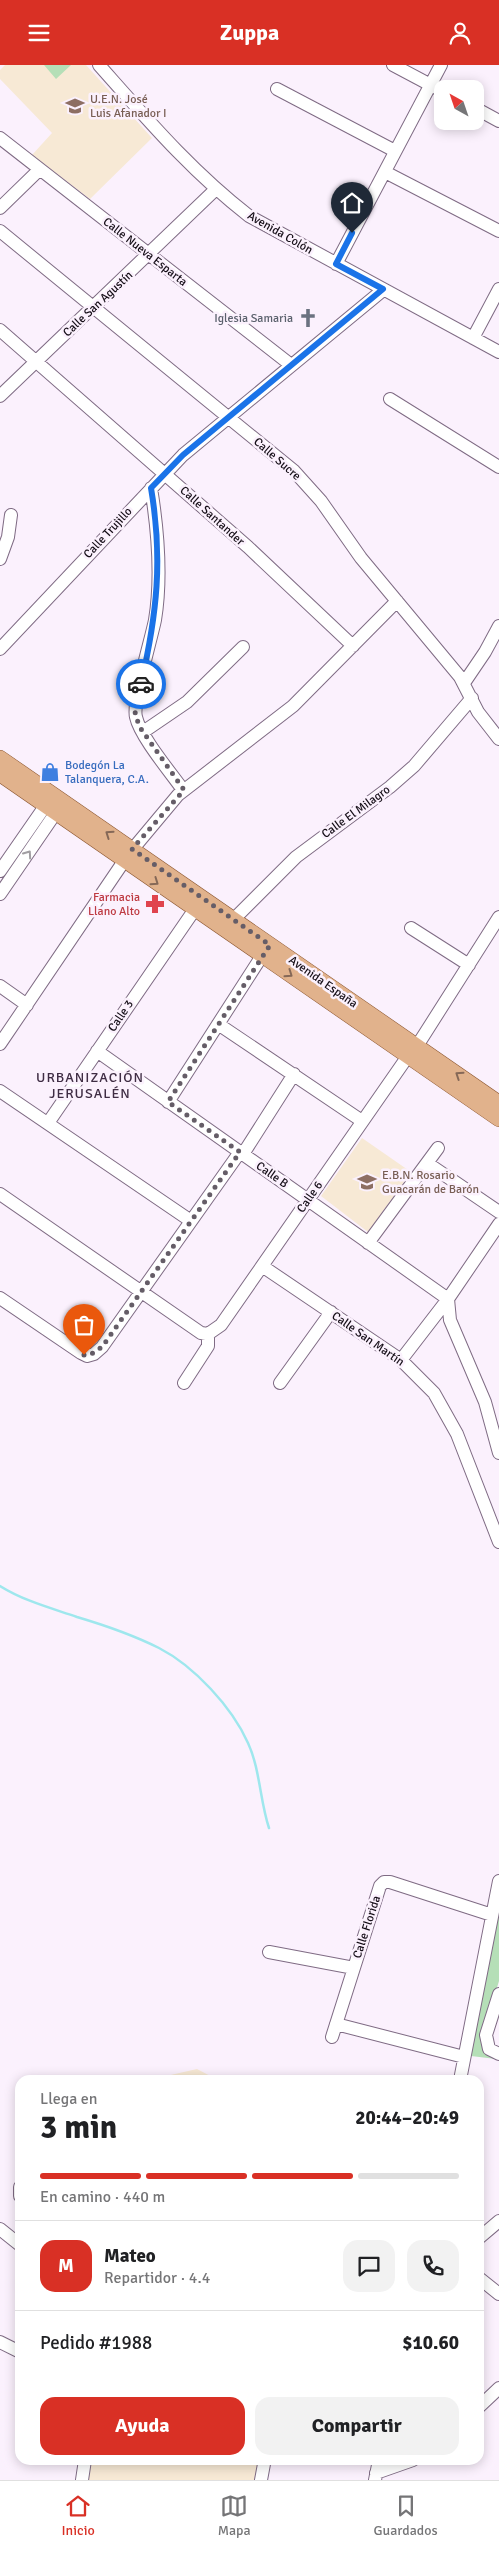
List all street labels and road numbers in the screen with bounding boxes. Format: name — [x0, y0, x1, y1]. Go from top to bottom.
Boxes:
street label: Avenida Colón — [245, 208, 315, 258]
street label: Calle Nueva Esparta — [100, 214, 190, 290]
street label: Calle San Agustín — [60, 268, 136, 340]
street label: Calle Sucre — [250, 434, 304, 484]
street label: Calle Santander — [177, 483, 248, 549]
street label: Calle Trujillo — [80, 504, 136, 562]
street label: Calle El Milagro — [319, 782, 393, 842]
street label: Avenida España — [286, 953, 360, 1011]
street label: Calle 3 — [105, 997, 137, 1035]
street label: Calle B — [253, 1159, 291, 1191]
street label: Calle 6 — [294, 1178, 326, 1216]
street label: Calle San Martín — [329, 1308, 407, 1370]
street label: Calle Florida — [350, 1894, 384, 1960]

